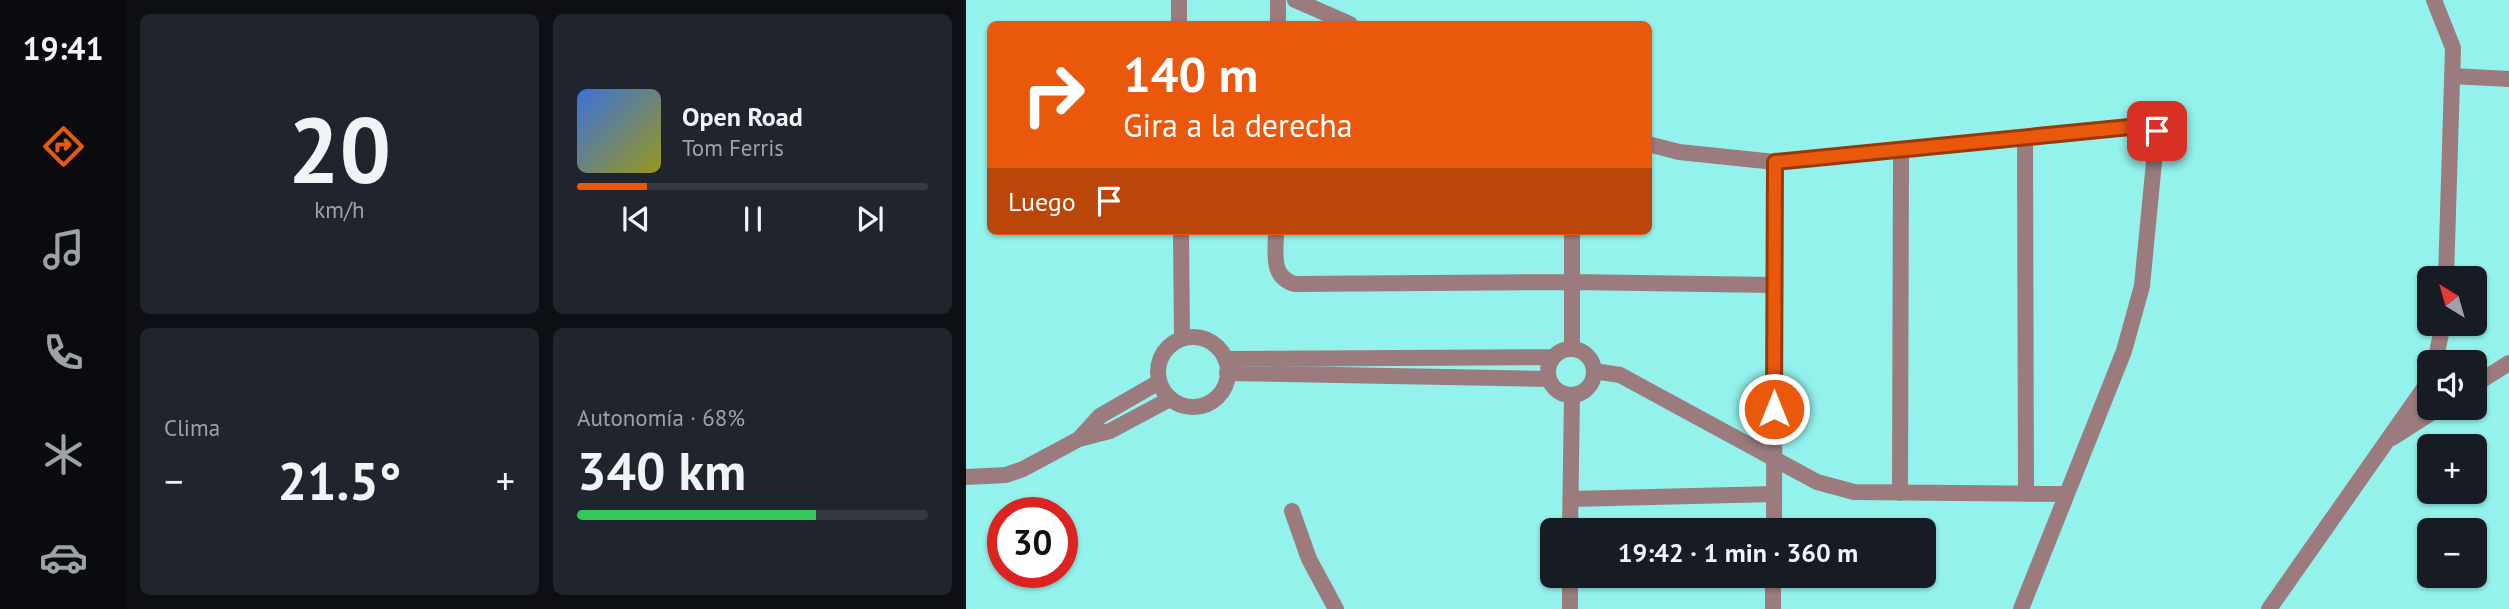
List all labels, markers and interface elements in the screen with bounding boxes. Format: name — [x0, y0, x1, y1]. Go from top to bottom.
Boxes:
text: 19:41 — [22, 27, 104, 69]
text: 140 m — [1123, 42, 1258, 106]
icon: right — [1008, 49, 1099, 140]
text: 20 — [288, 90, 391, 208]
text: Open Road — [682, 100, 803, 133]
pin — [2127, 101, 2187, 161]
text: Gira a la derecha — [1123, 104, 1353, 146]
icon: arrive — [2138, 112, 2176, 150]
icon: directions — [39, 122, 88, 171]
text: Tom Ferris — [682, 133, 784, 162]
icon: arrive — [1090, 182, 1128, 220]
text: Luego — [1008, 185, 1076, 218]
text: km/h — [314, 195, 365, 224]
icon: previous — [617, 200, 655, 238]
icon: pause — [734, 200, 772, 238]
icon: next — [851, 200, 889, 238]
icon: music — [39, 225, 88, 274]
north arrow — [2417, 266, 2487, 336]
map controls — [2417, 266, 2487, 588]
icon: phone — [39, 328, 88, 377]
button: sound — [2417, 350, 2487, 420]
position arrow — [1737, 372, 1811, 446]
text: Autonomía · 68% — [577, 403, 745, 432]
text: Clima — [164, 413, 220, 442]
icon: climate — [39, 430, 88, 479]
button: + — [2417, 434, 2487, 504]
text: 340 km — [577, 437, 746, 504]
text: 21.5° — [278, 447, 401, 514]
text: − — [164, 456, 183, 505]
text: + — [496, 456, 515, 505]
speed limit sign: 30 — [987, 497, 1078, 588]
button: − — [2417, 518, 2487, 588]
icon: car — [39, 533, 88, 582]
text: 19:42 · 1 min · 360 m — [1618, 536, 1858, 569]

